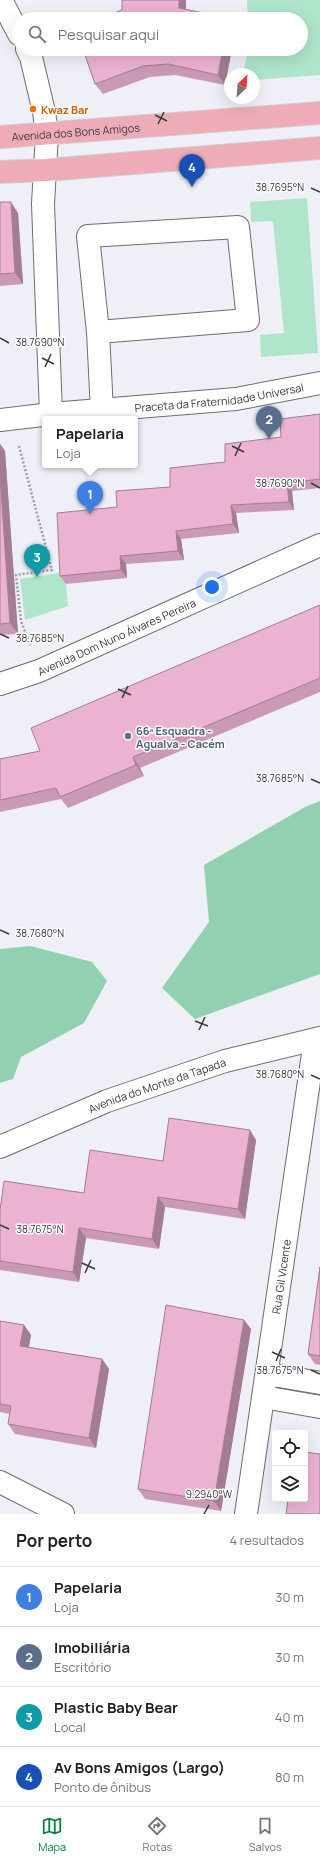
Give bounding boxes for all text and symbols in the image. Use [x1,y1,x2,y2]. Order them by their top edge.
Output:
search box [12,12,308,56]
icon: search [26,23,48,45]
text: Pesquisar aqui [58,24,159,45]
north arrow [224,68,260,104]
place label: Kwaz Bar [41,102,89,117]
marker: Kwaz Bar [28,104,38,114]
street label: Avenida dos Bons Amigos [11,119,141,144]
pin: 4 [179,154,205,187]
text: 38.7695°N [256,180,304,194]
text: 38.7690°N [16,335,64,349]
street label: Praceta da Fraternidade Universal [134,379,305,415]
pin: 2 [256,406,282,439]
popup [42,416,138,468]
text: Papelaria [56,423,124,444]
text: Loja [56,444,81,462]
text: 38.7690°N [256,476,304,490]
pin: 1 [77,481,103,514]
pin: 3 [24,544,50,577]
your location [202,577,222,597]
street label: Avenida Dom Nuno Álvares Pereira [35,594,198,678]
text: 38.7685°N [16,631,64,645]
place label: 66ª Esquadra - Agualva - Cacém [136,723,225,751]
marker: 66ª Esquadra - Agualva - Cacém [123,731,133,741]
text: 38.7685°N [256,771,304,785]
text: 38.7680°N [16,926,64,940]
street label: Avenida do Monte da Tapada [86,1054,228,1116]
text: 38.7680°N [256,1067,304,1081]
text: 38.7675°N [16,1222,64,1236]
street label: Rua Gil Vicente [268,1238,293,1315]
text: 38.7675°N [256,1363,304,1377]
map controls [272,1430,308,1502]
button: locate [272,1430,308,1466]
button: layers [272,1466,308,1502]
text: 9.2940°W [186,1487,233,1501]
text: Por perto [16,1529,92,1552]
text: 4 resultados [229,1531,304,1549]
text: Papelaria [54,1577,122,1598]
text: 1 [26,1588,32,1606]
text: 30 m [275,1588,304,1606]
text: Loja [54,1598,79,1616]
text: Imobiliária [54,1637,130,1658]
text: 2 [25,1648,33,1666]
text: 30 m [275,1648,304,1666]
text: Escritório [54,1658,111,1676]
text: Plastic Baby Bear [54,1697,178,1718]
text: 3 [25,1708,33,1726]
text: 40 m [275,1708,304,1726]
text: Local [54,1718,86,1736]
text: Av Bons Amigos (Largo) [54,1757,225,1778]
text: 4 [25,1768,33,1786]
text: 80 m [275,1768,304,1786]
text: Ponto de ônibus [54,1778,151,1796]
tab: Mapa [38,1815,66,1854]
tab: Rotas [143,1815,172,1854]
tab: Salvos [249,1815,282,1854]

